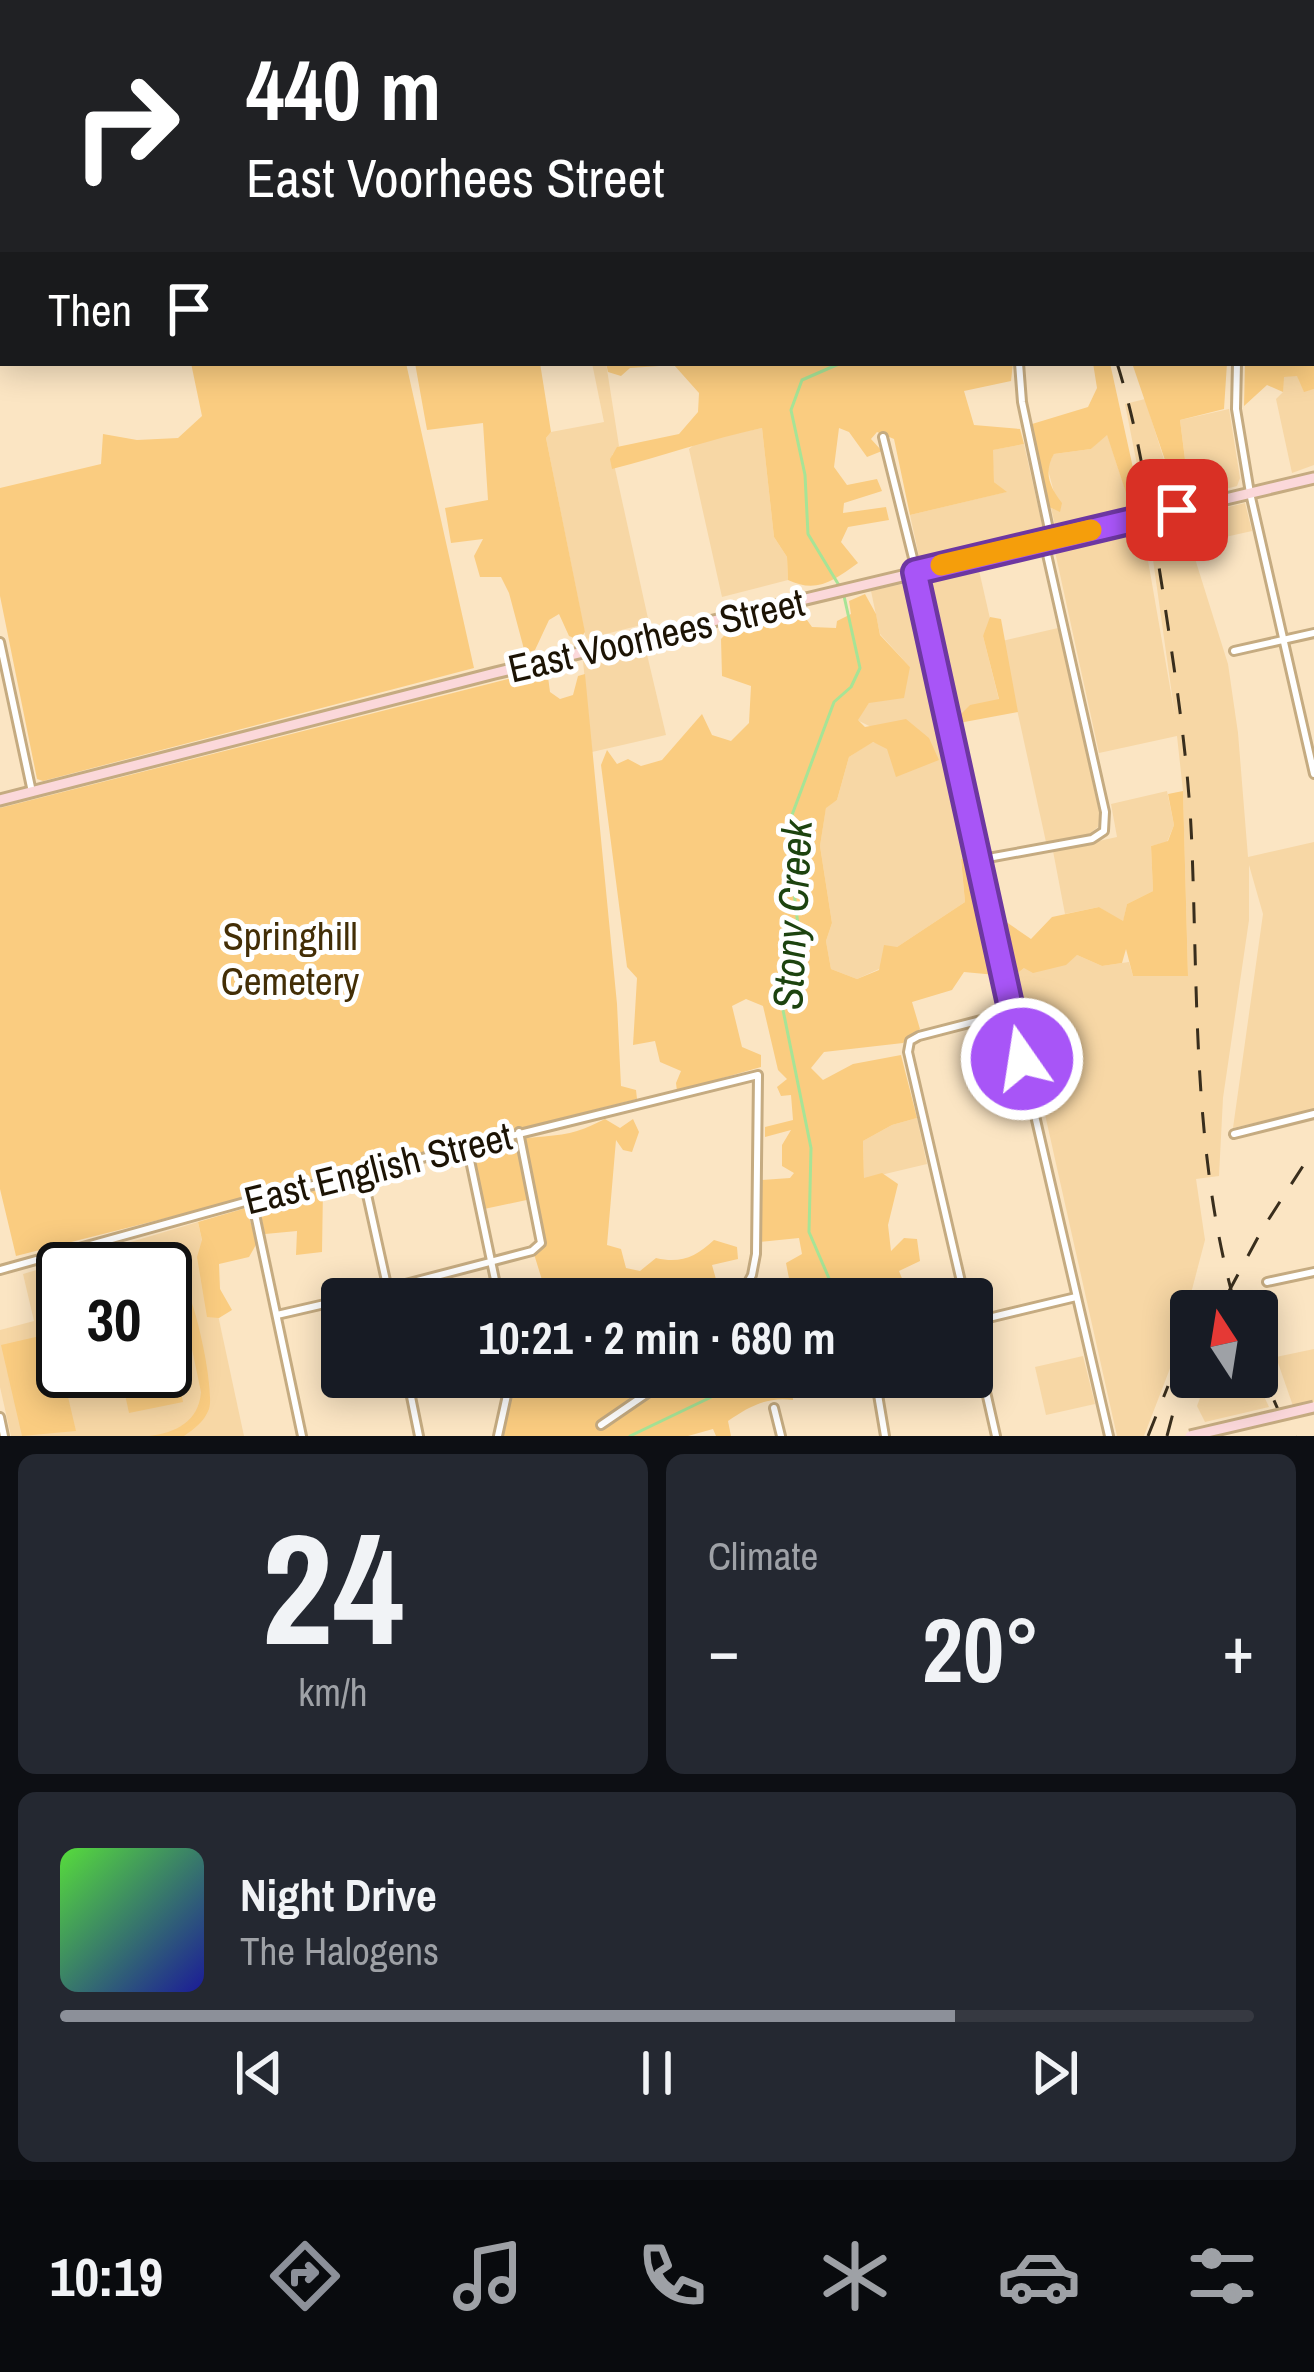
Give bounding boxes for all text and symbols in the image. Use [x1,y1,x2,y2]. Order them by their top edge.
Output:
text: 440 m [246,33,441,146]
icon: right [48,48,204,204]
text: East Voorhees Street [246,141,665,214]
icon: arrive [156,276,222,342]
text: Then [48,279,132,340]
pin [1126,459,1228,561]
icon: arrive [1144,477,1210,543]
street label: East Voorhees Street [503,576,809,694]
water label: Stony Creek [759,817,825,1011]
park label: Springhill Cemetery [221,910,359,1007]
position arrow [959,996,1085,1122]
street label: East English Street [239,1110,517,1226]
speed limit sign: 30 [36,1242,192,1398]
north arrow [1170,1290,1278,1398]
map controls [1170,1290,1278,1398]
text: 10:21 · 2 min · 680 m [479,1307,835,1368]
text: 24 [262,1483,404,1693]
text: Climate [708,1530,818,1582]
text: 20° [922,1589,1040,1710]
text: − [708,1605,740,1694]
text: + [1222,1605,1254,1694]
text: km/h [298,1666,368,1718]
text: Night Drive [240,1864,437,1925]
text: The Halogens [240,1925,439,1977]
icon: previous [226,2040,292,2106]
icon: pause [624,2040,690,2106]
icon: next [1022,2040,1088,2106]
icon: directions [263,2234,347,2318]
icon: music [446,2234,530,2318]
icon: phone [630,2234,714,2318]
icon: climate [813,2234,897,2318]
icon: car [997,2234,1081,2318]
icon: filters [1180,2234,1264,2318]
text: 10:19 [50,2240,163,2313]

